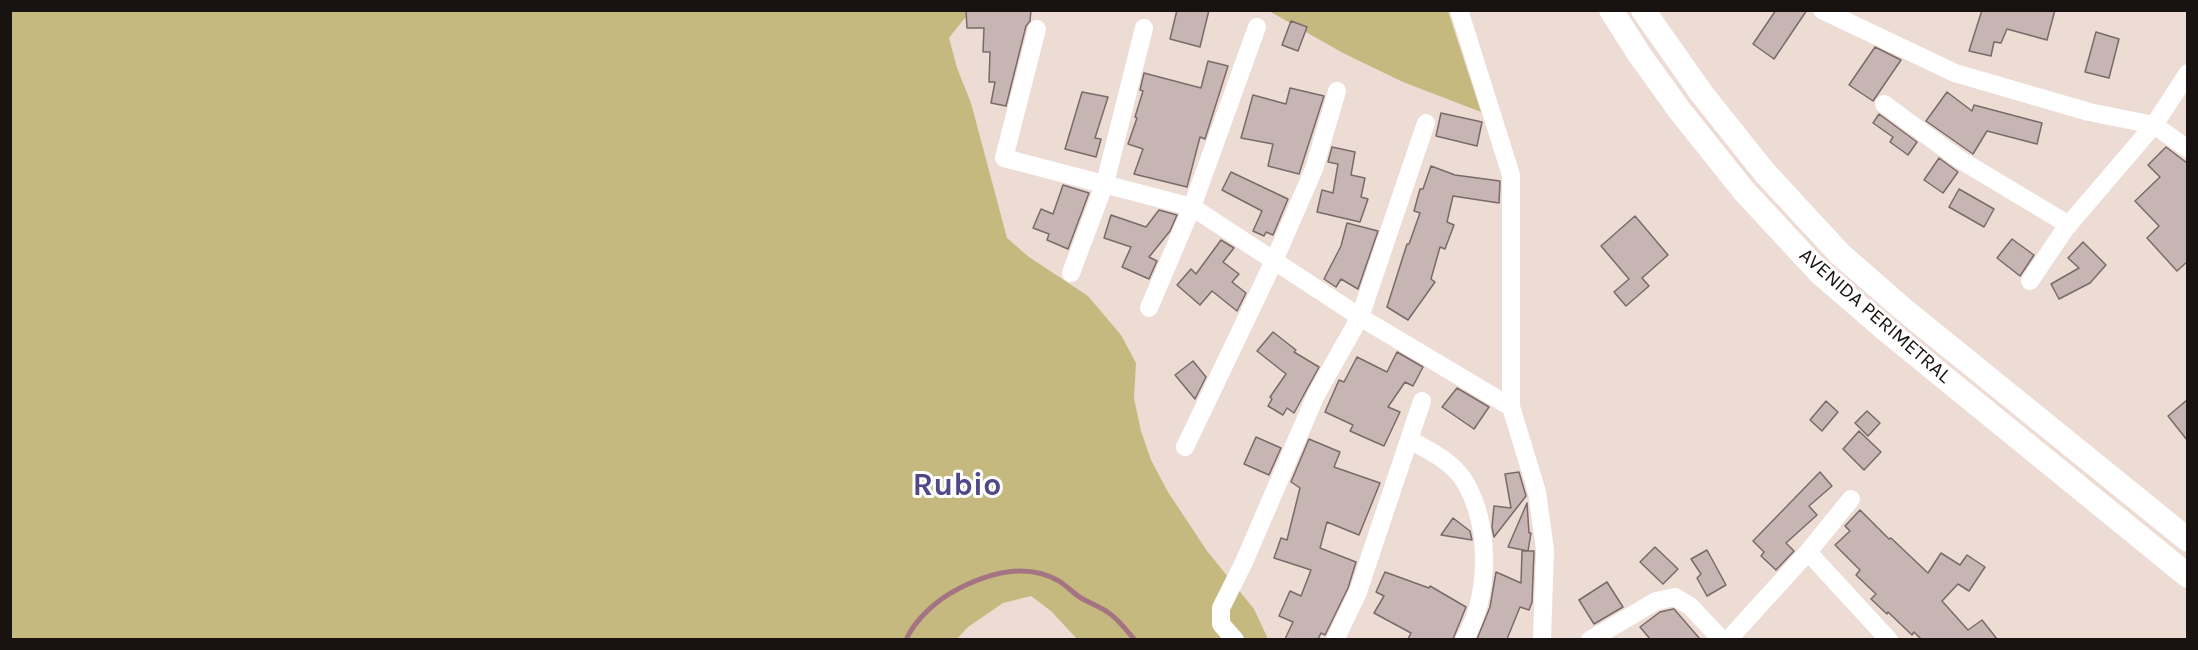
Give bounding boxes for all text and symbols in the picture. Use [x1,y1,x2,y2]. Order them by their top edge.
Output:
street label: AVENIDA PERIMETRAL [1794,243,1956,389]
district label: Rubio [913,467,1001,505]

